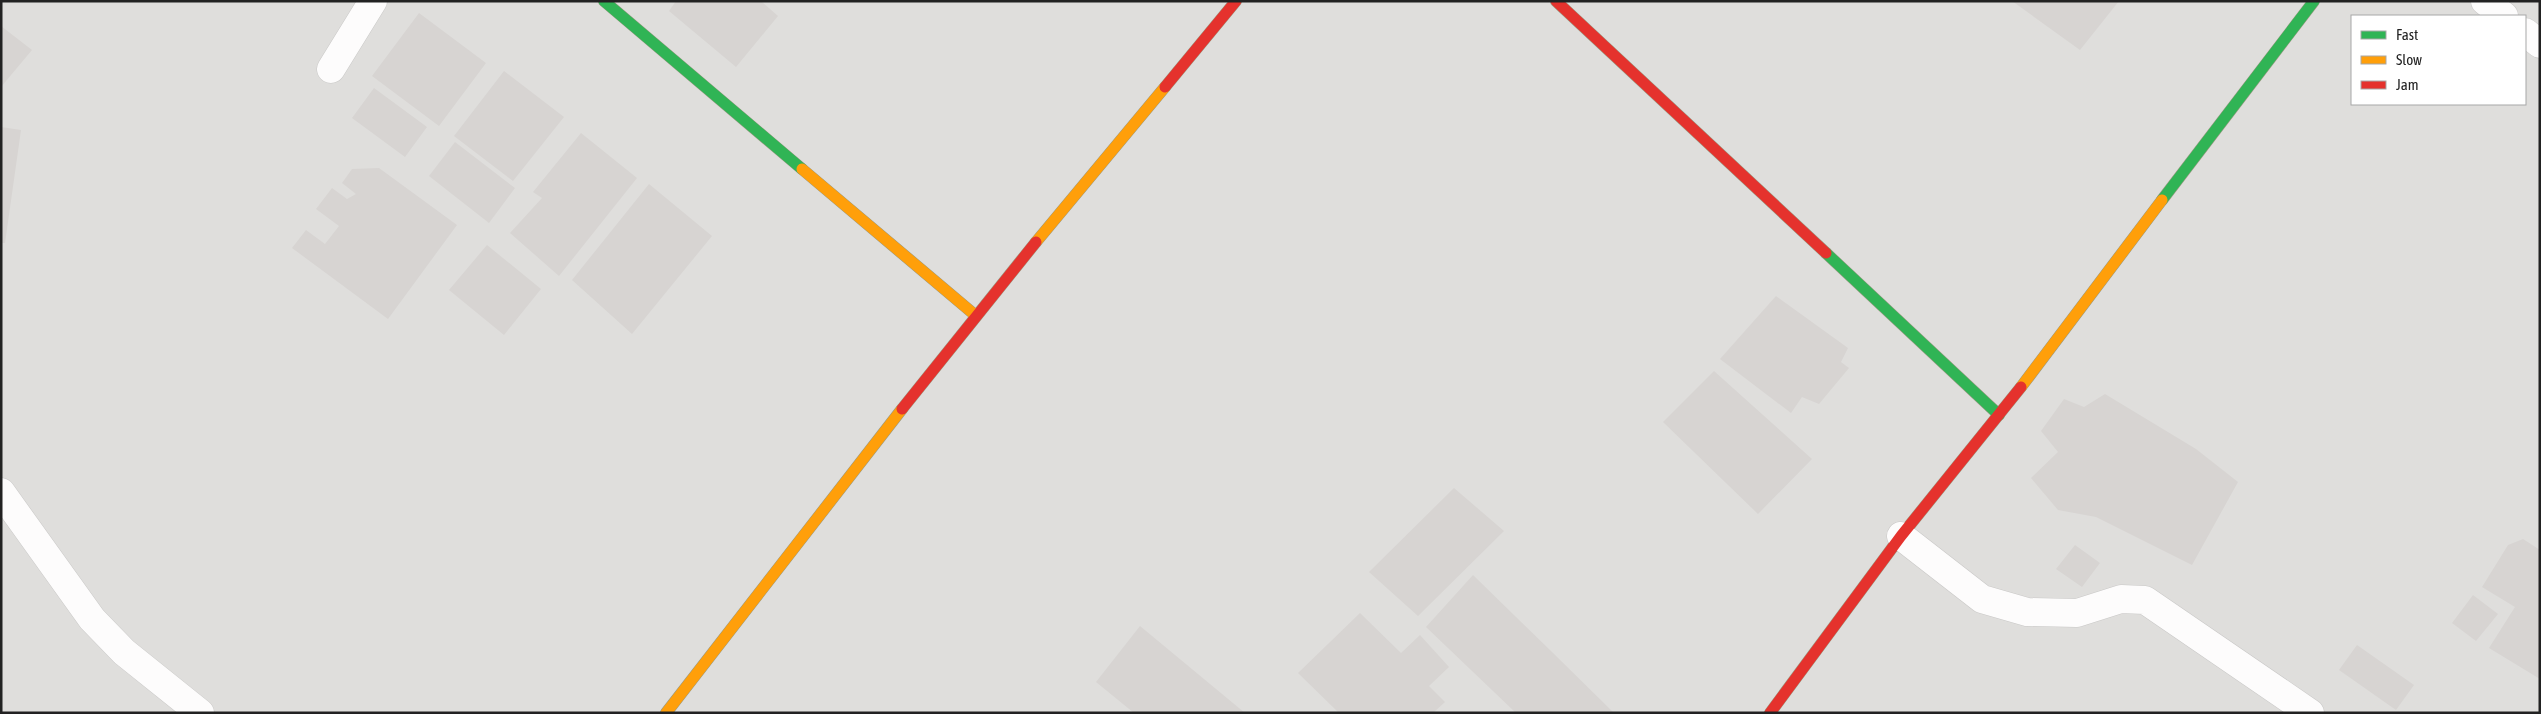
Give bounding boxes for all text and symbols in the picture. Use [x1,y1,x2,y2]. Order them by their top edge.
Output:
legend [2351,15,2526,105]
text: Fast [2396,26,2418,43]
text: Slow [2396,51,2422,68]
text: Jam [2396,76,2419,93]

